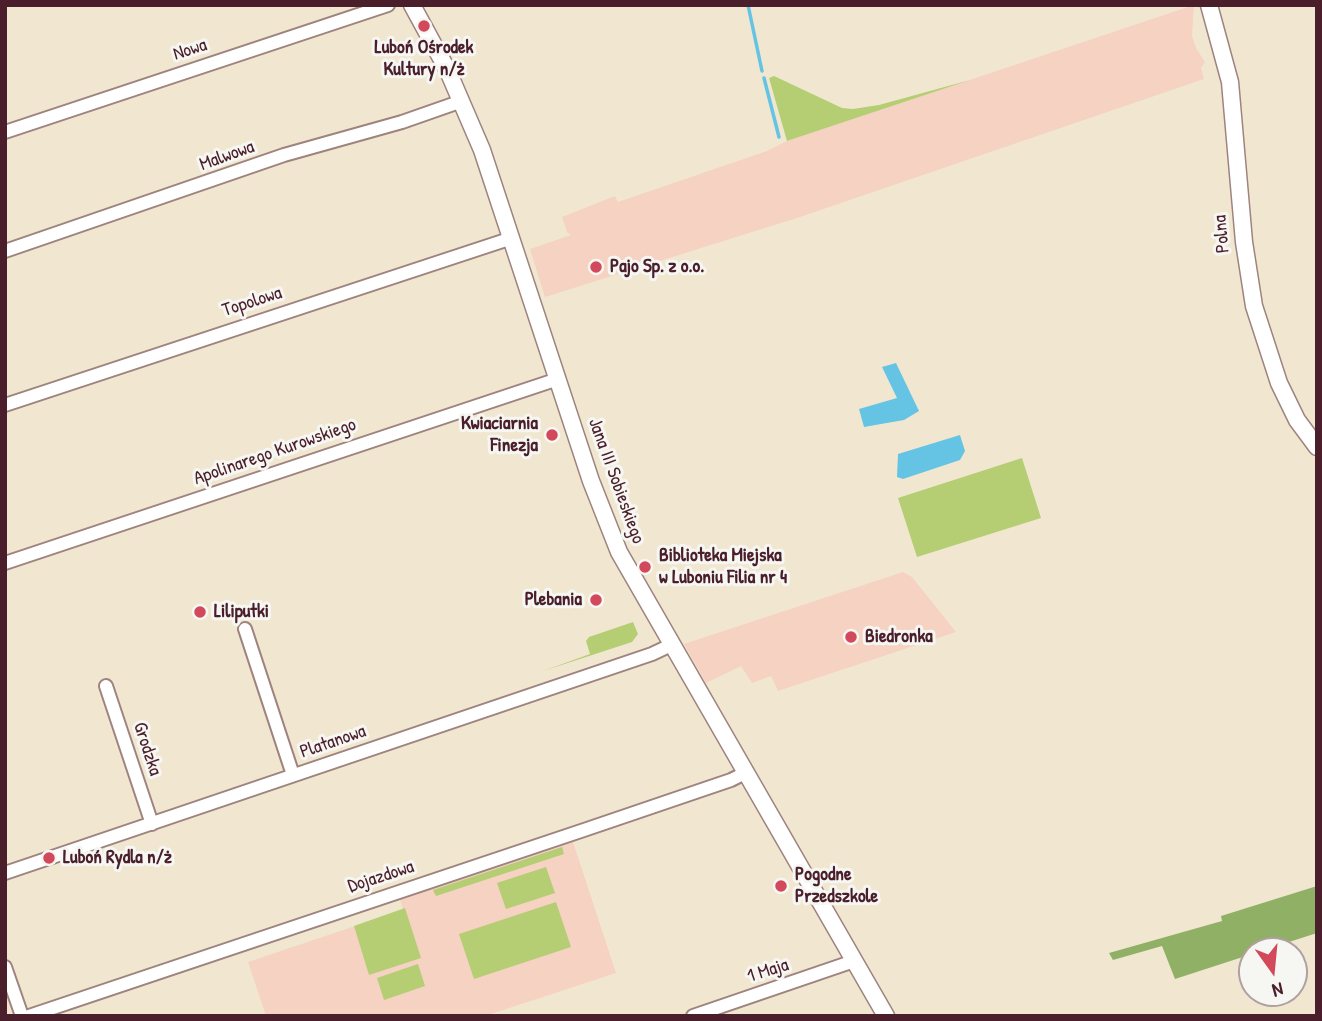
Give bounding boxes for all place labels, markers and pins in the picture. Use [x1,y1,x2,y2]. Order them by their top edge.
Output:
marker: Luboń Ośrodek Kultury n/ż [416,18,432,34]
place label: Luboń Ośrodek Kultury n/ż [375,37,473,81]
place label: Pajo Sp. z o.o. [610,256,704,278]
marker: Pajo Sp. z o.o. [588,259,604,275]
place label: Kwiaciarnia Finezja [461,413,538,457]
marker: Kwiaciarnia Finezja [544,427,560,443]
place label: Biblioteka Miejska w Luboniu Filia nr 4 [659,545,787,589]
marker: Biblioteka Miejska w Luboniu Filia nr 4 [637,559,653,575]
place label: Plebania [525,589,582,611]
marker: Plebania [588,592,604,608]
place label: Liliputki [214,601,269,623]
marker: Liliputki [192,604,208,620]
place label: Biedronka [865,626,933,648]
marker: Biedronka [843,629,859,645]
place label: Luboń Rydla n/ż [63,847,172,869]
marker: Luboń Rydla n/ż [41,850,57,866]
place label: Pogodne Przedszkole [795,864,878,908]
marker: Pogodne Przedszkole [773,878,789,894]

